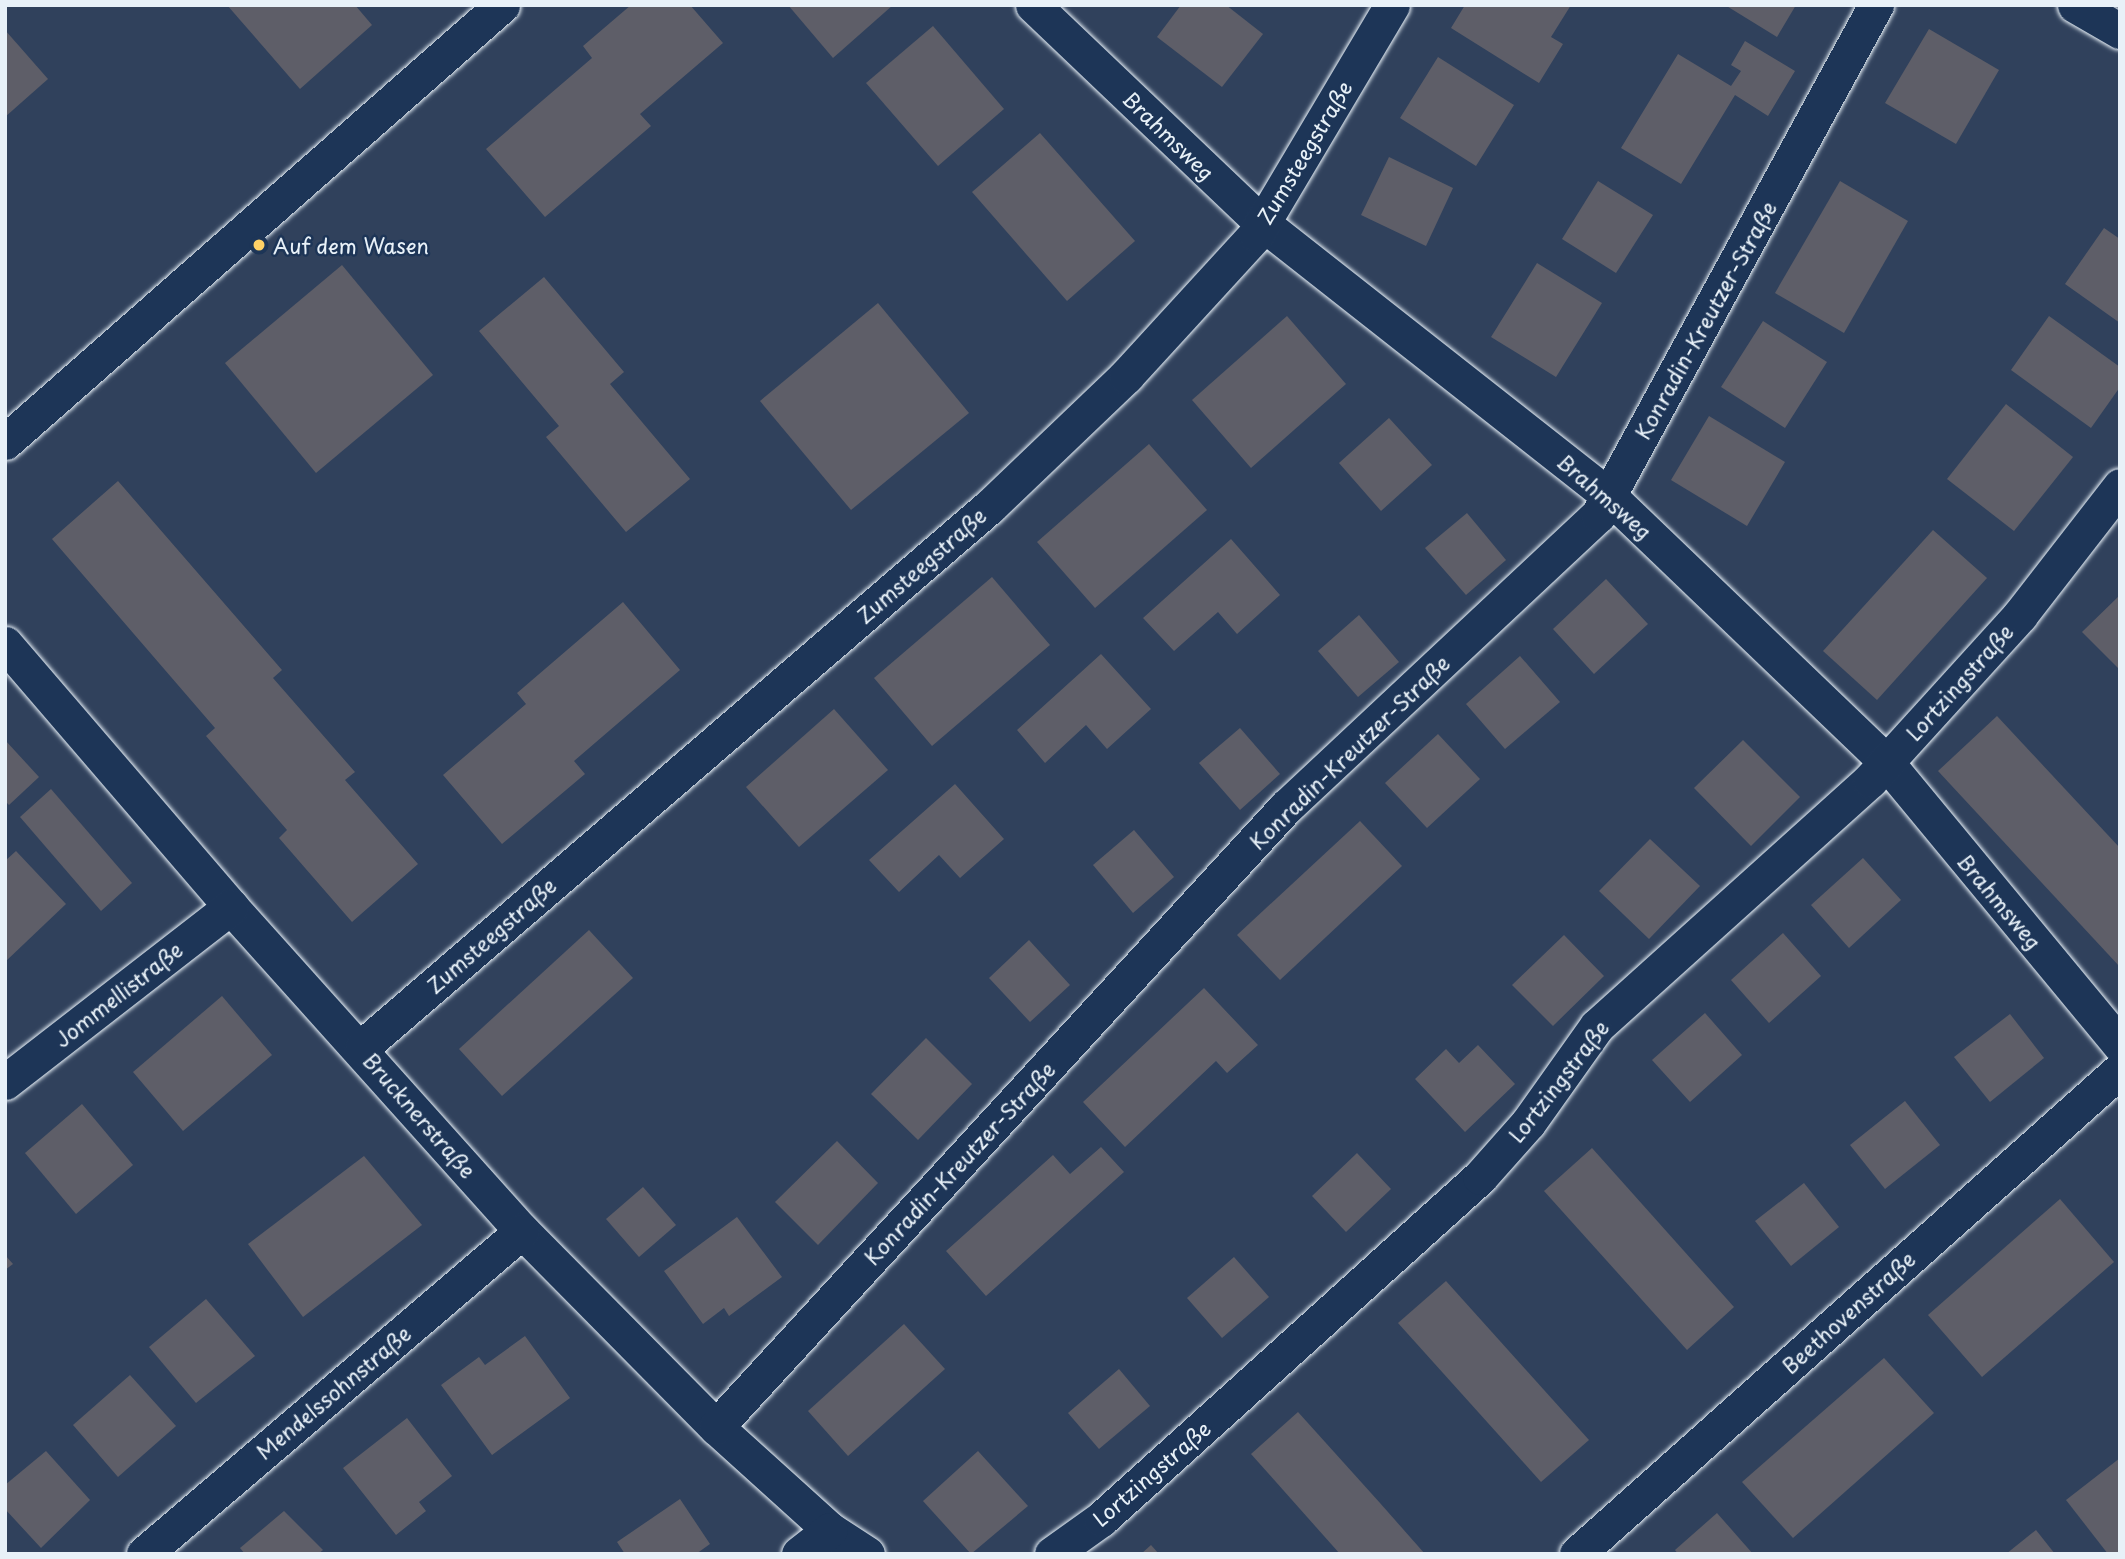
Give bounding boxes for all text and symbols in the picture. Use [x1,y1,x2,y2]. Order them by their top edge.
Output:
street label: Zumsteegstraße [1251,76,1357,228]
street label: Brahmsweg [1118,85,1220,185]
street label: Konradin-Kreutzer-Straße [1629,197,1781,443]
place label: Auf dem Wasen [273,232,434,258]
marker: Auf dem Wasen [251,237,267,253]
street label: Brahmsweg [1553,448,1657,544]
street label: Zumsteegstraße [851,502,991,628]
street label: Lortzingstraße [1900,619,2018,745]
street label: Konradin-Kreutzer-Straße [1244,650,1454,854]
street label: Brahmsweg [1953,848,2047,954]
street label: Zumsteegstraße [421,872,561,998]
street label: Jommellistraße [49,936,187,1052]
street label: Lortzingstraße [1503,1015,1613,1147]
street label: Brucknerstraße [359,1047,481,1183]
street label: Konradin-Kreutzer-Straße [858,1056,1060,1270]
street label: Beethovenstraße [1776,1246,1920,1378]
street label: Mendelssohnstraße [251,1320,415,1464]
street label: Lortzingstraße [1087,1415,1215,1531]

